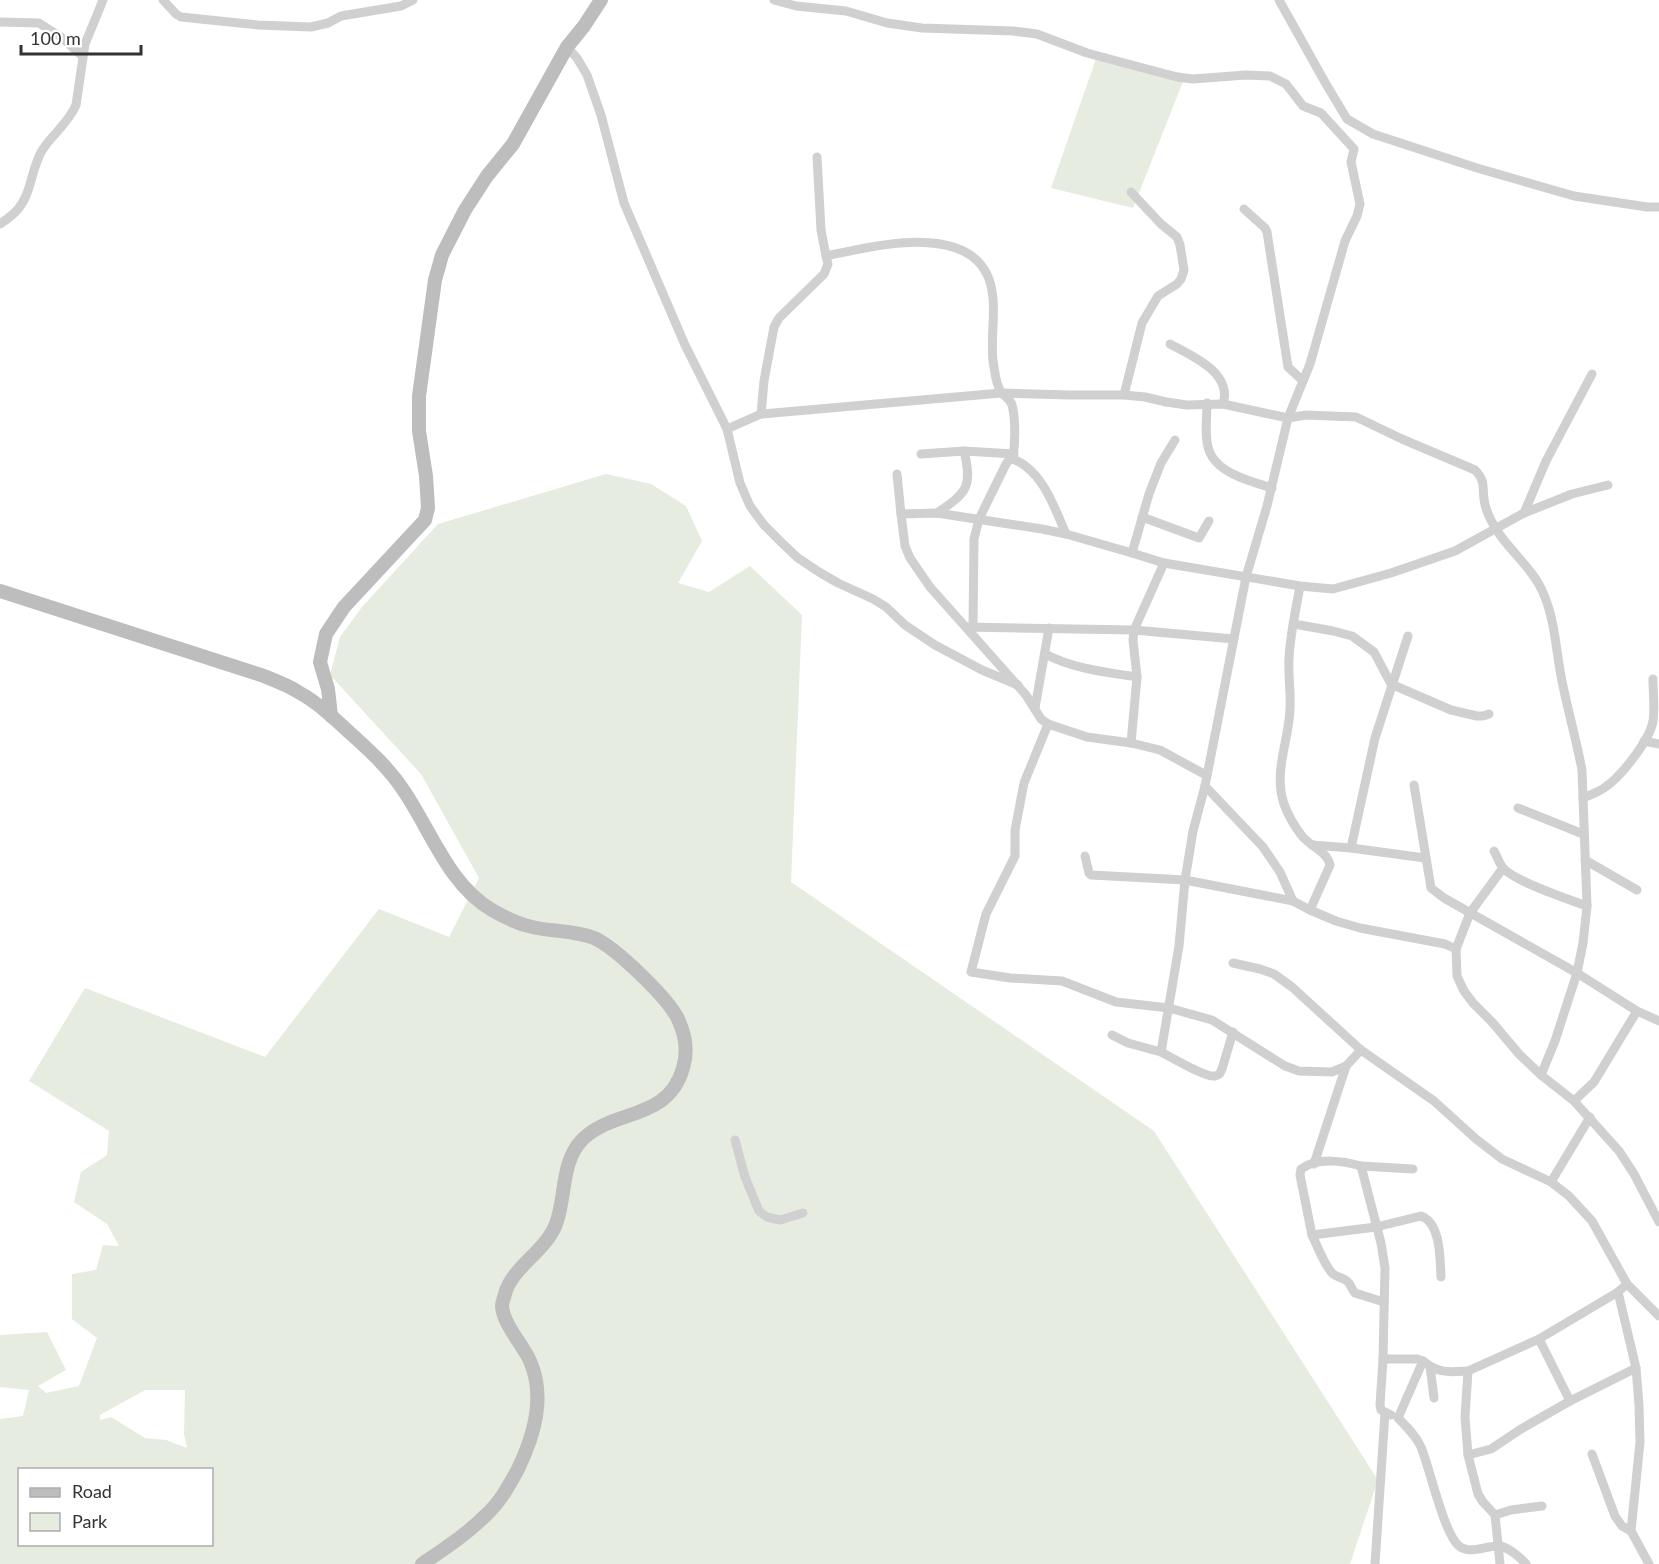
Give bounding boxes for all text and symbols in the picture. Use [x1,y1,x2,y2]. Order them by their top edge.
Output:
scale bar [21,18,141,56]
text: 100 m [30,27,81,49]
legend [18,1468,213,1546]
text: Road [72,1480,112,1502]
text: Park [72,1510,108,1532]

